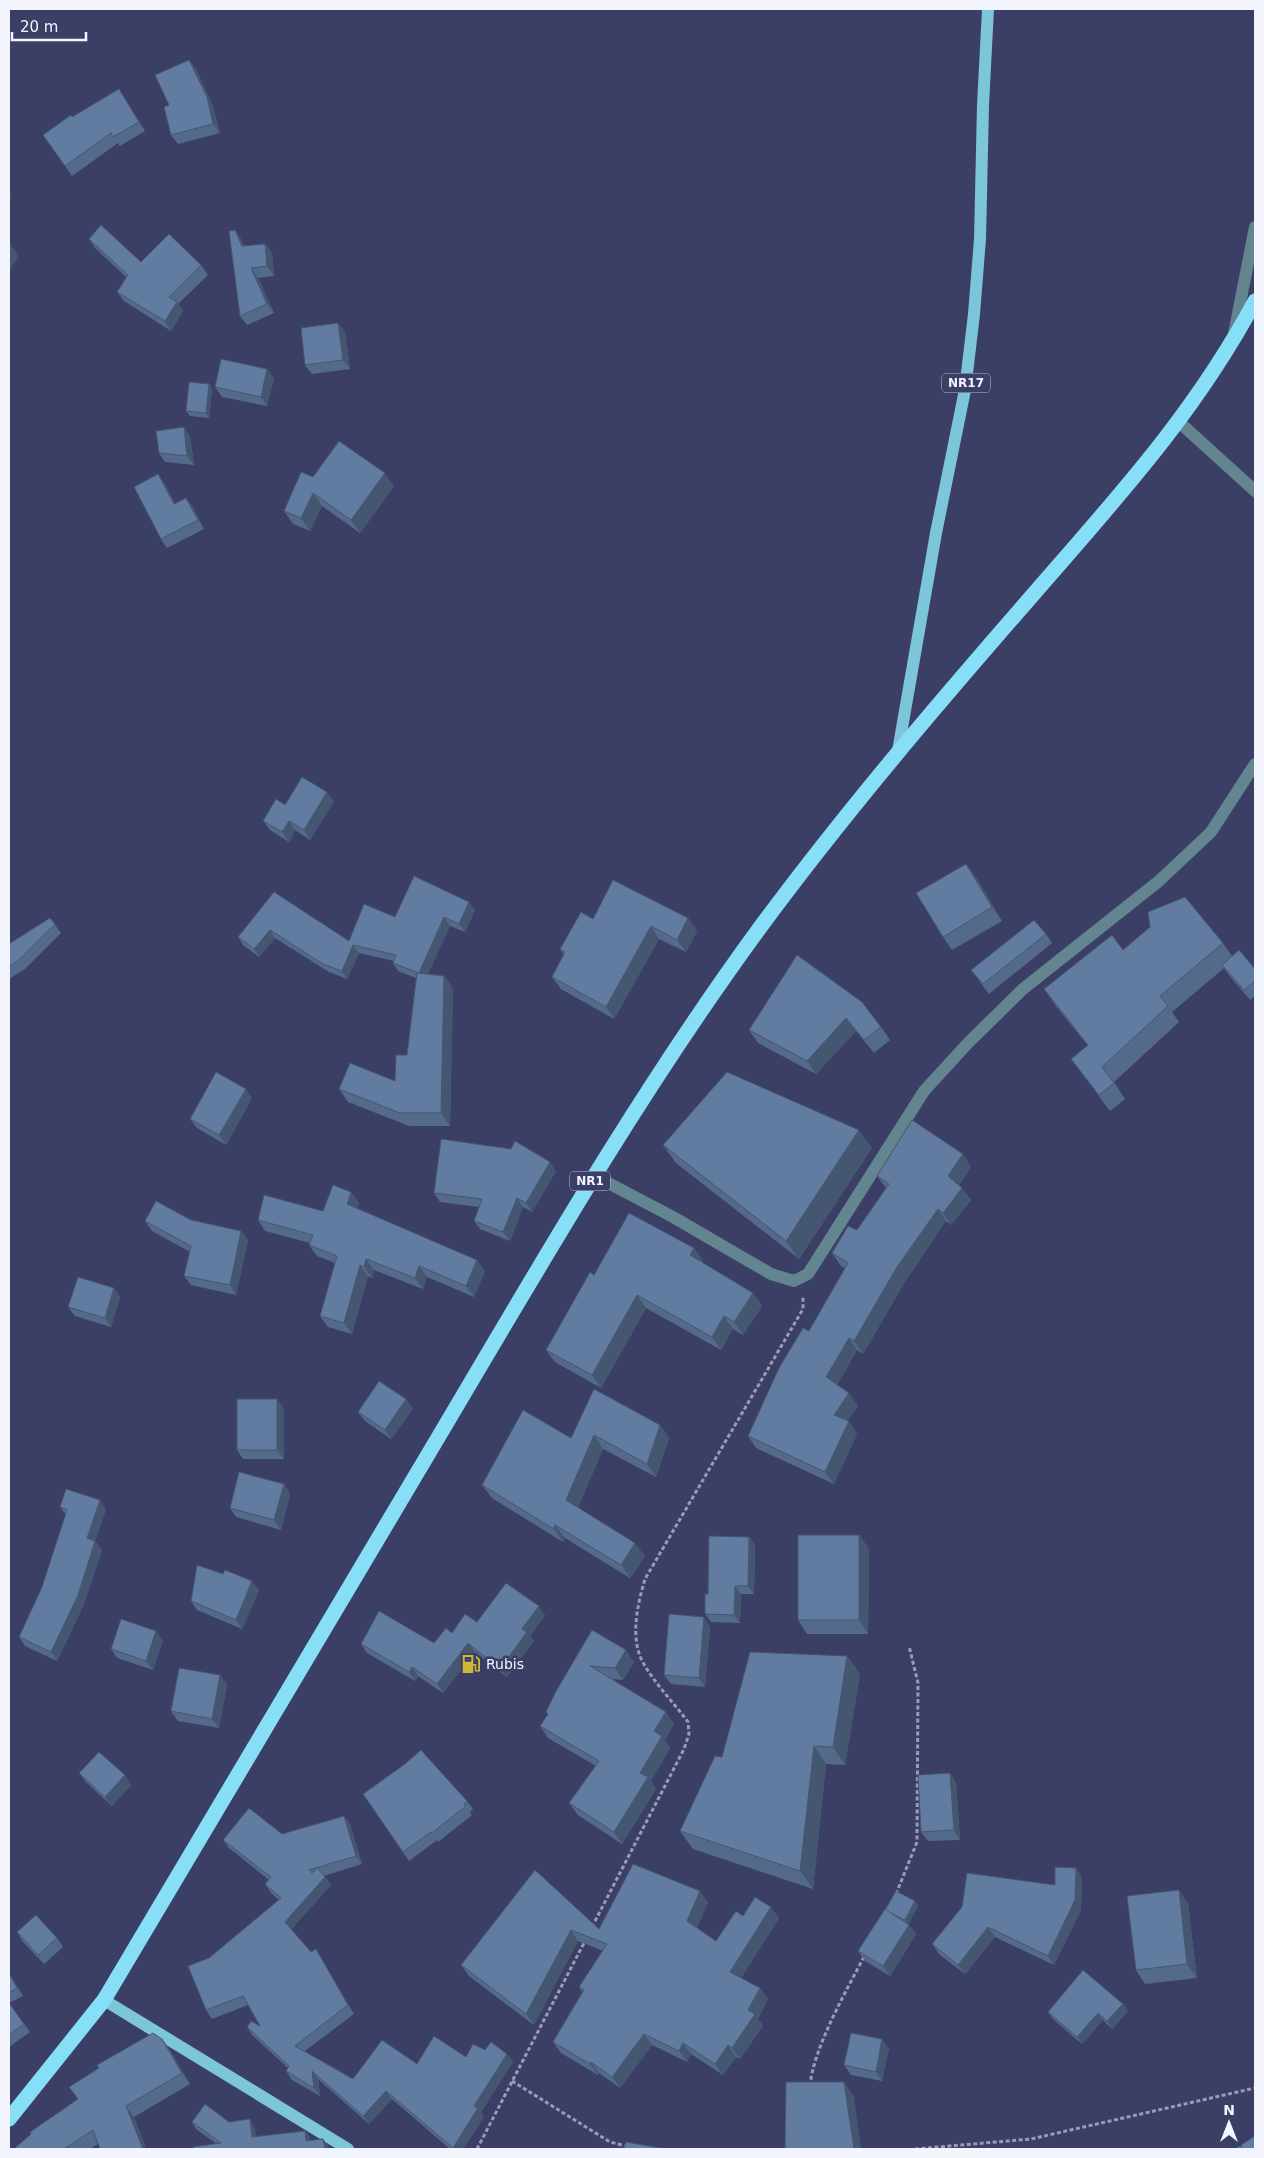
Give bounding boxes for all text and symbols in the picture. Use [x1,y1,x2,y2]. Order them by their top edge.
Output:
scale bar [12,10,86,42]
text: 20 m [20,18,58,36]
road number: NR17 [942,373,990,392]
road number: NR1 [570,1172,610,1190]
fuel station icon: Rubis [460,1653,482,1675]
place label: Rubis [486,1656,524,1672]
north arrow [1204,2098,1254,2148]
text: N [1223,2102,1235,2118]

